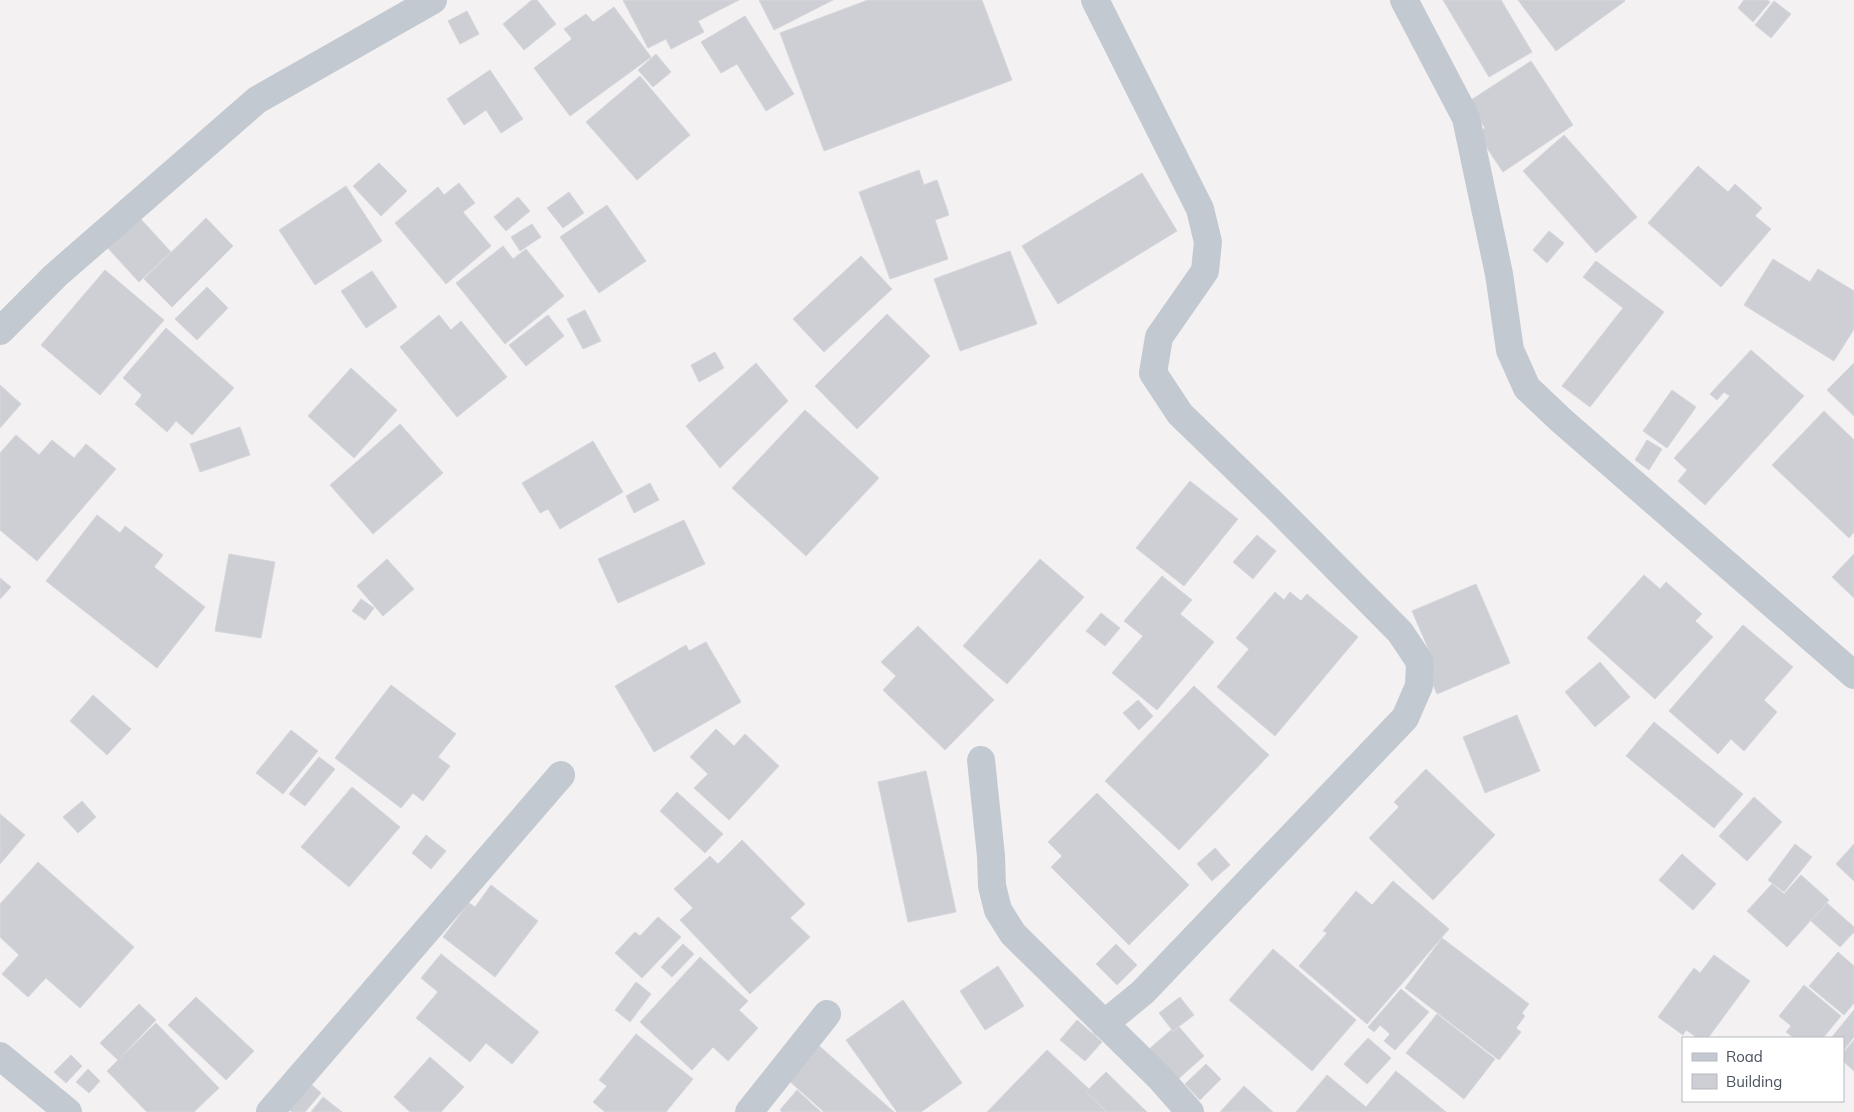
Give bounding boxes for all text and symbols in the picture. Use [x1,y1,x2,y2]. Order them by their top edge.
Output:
legend [1682,1037,1844,1102]
text: Road [1726,1047,1763,1066]
text: Building [1726,1072,1782,1091]

